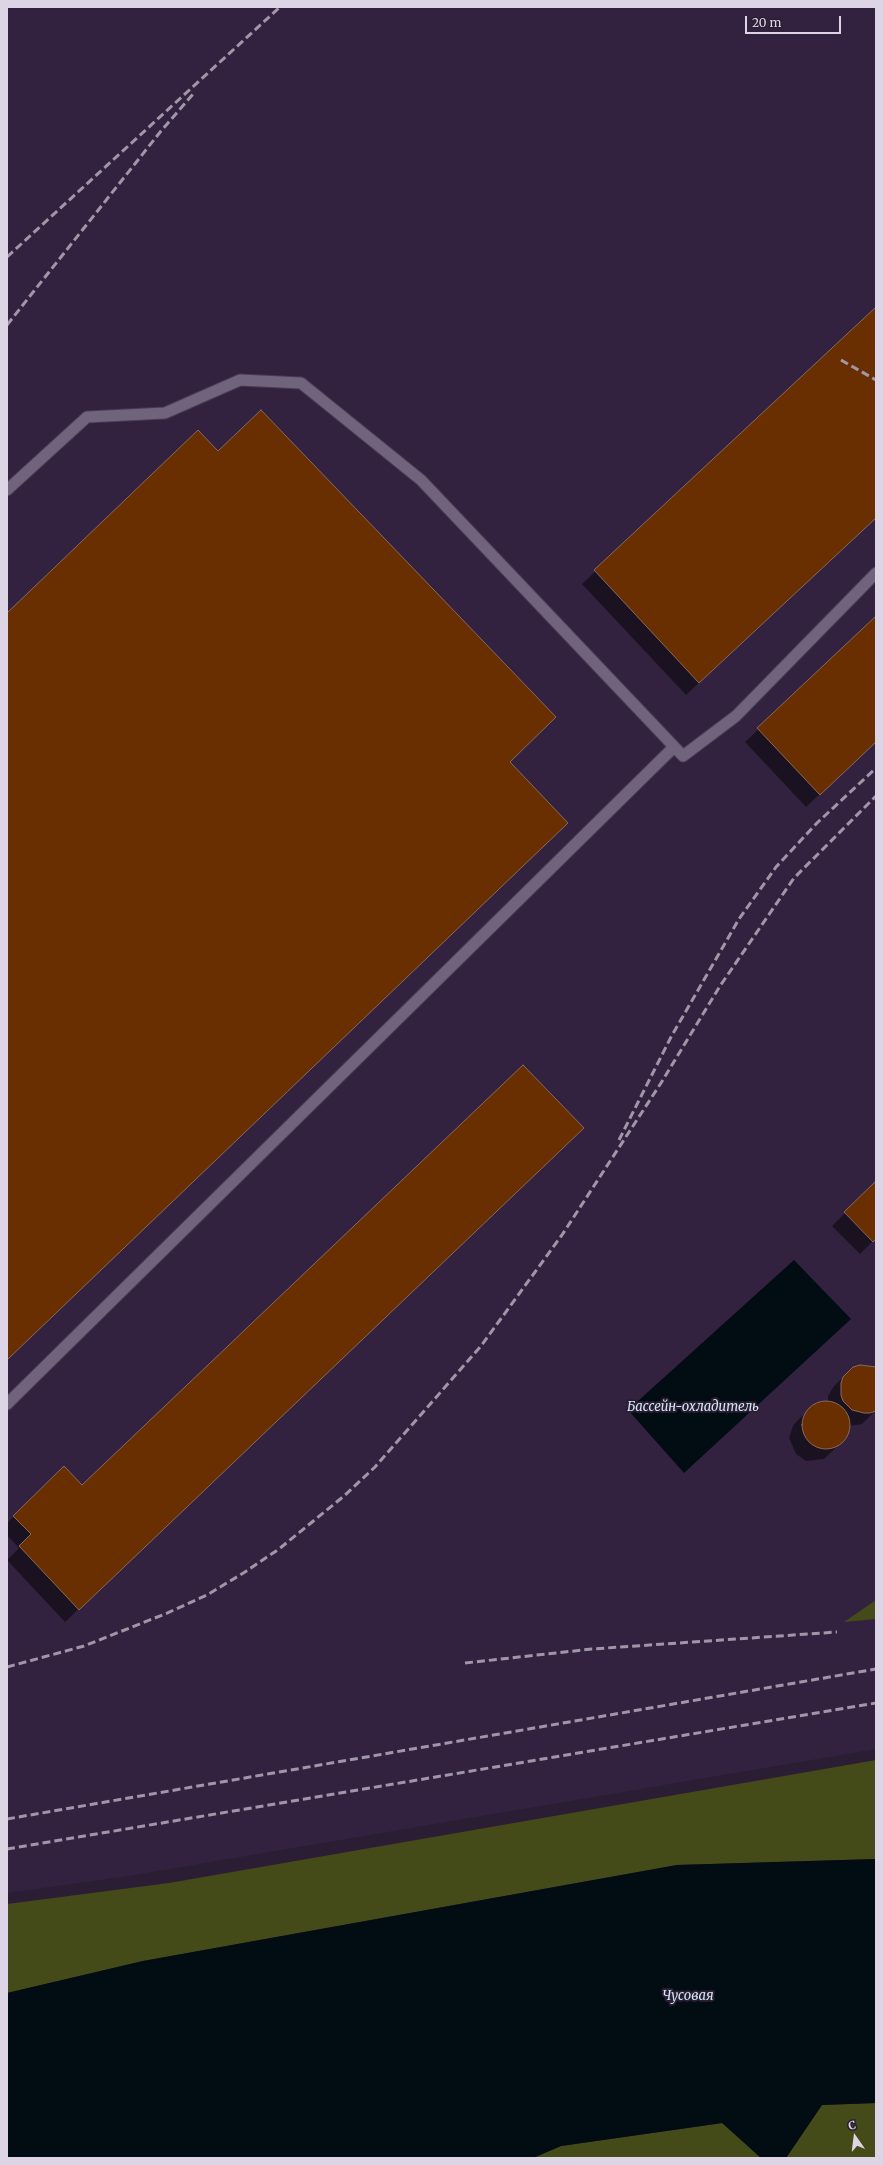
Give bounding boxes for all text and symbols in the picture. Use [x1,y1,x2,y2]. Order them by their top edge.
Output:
scale bar [747,8,843,34]
text: 20 m [752,15,781,30]
water label: Бассейн-охладитель [627,1399,759,1415]
water label: Чусовая [662,1988,714,2004]
north arrow [835,2117,875,2157]
text: С [847,2118,857,2133]

